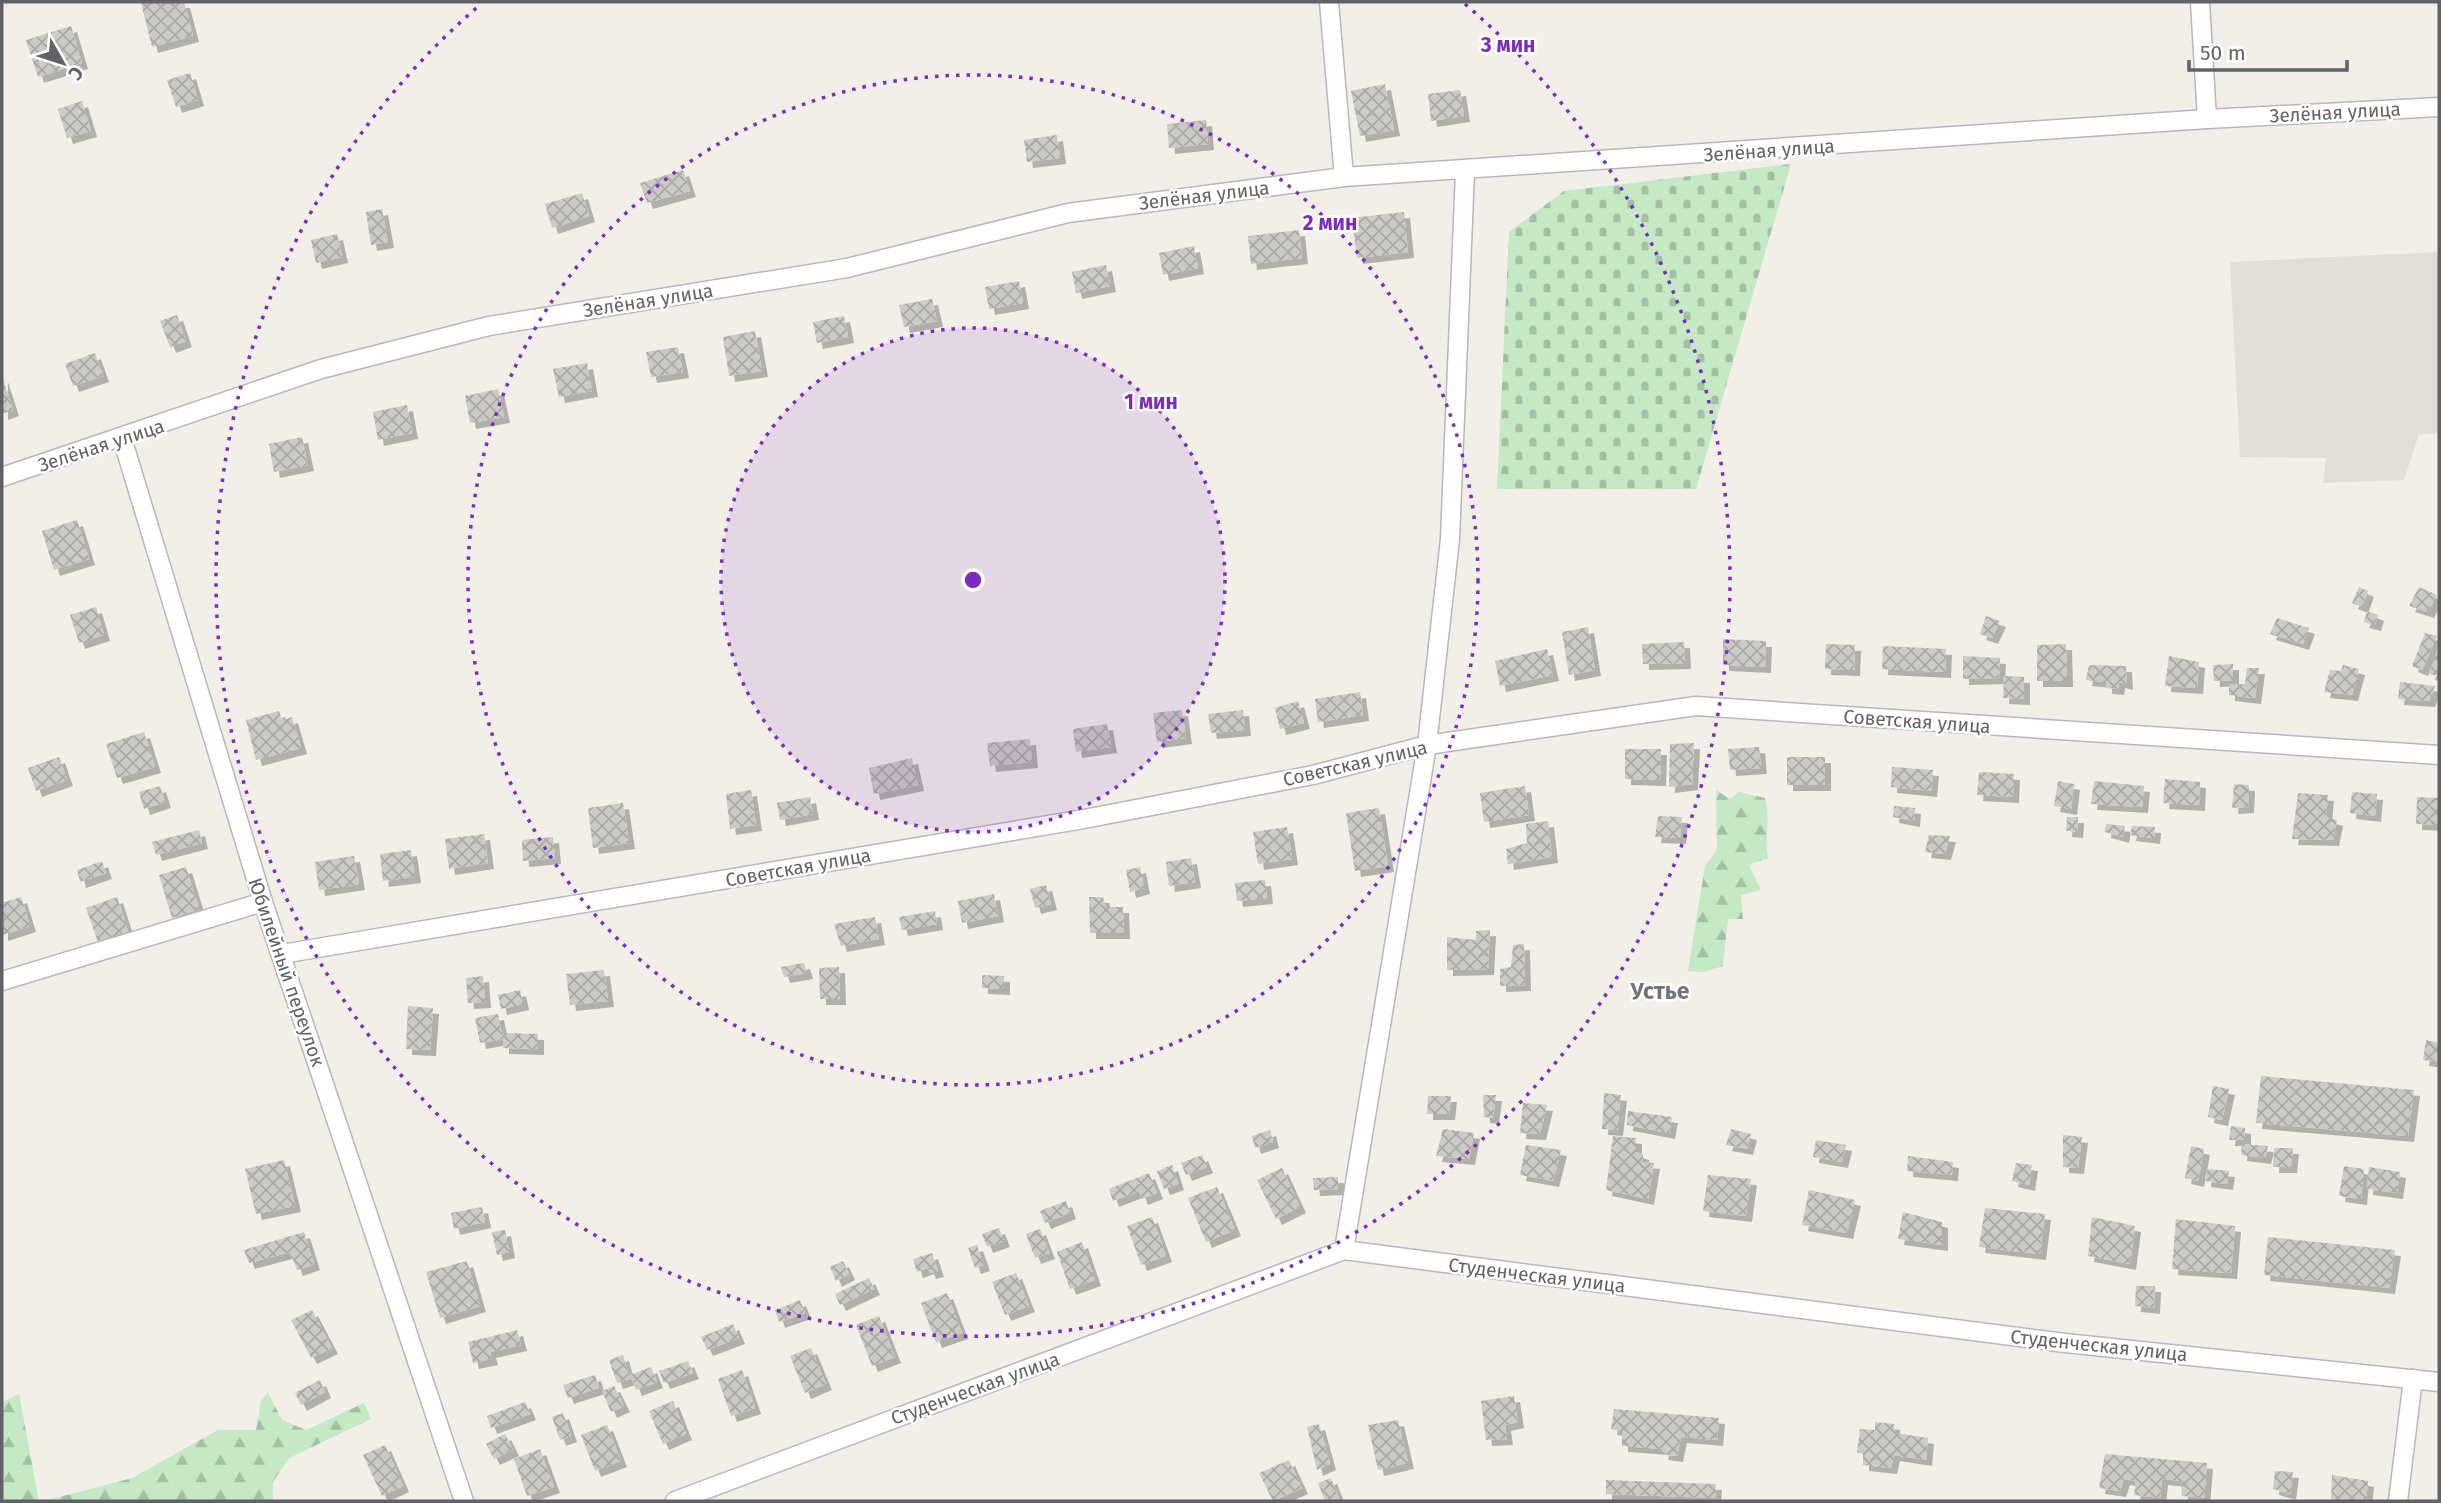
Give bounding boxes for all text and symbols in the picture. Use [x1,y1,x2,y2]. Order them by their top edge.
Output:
north arrow [28,28,98,98]
scale bar [2189,28,2346,72]
text: 3 мин [1480,32,1535,58]
text: 50 m [2200,40,2246,66]
text: С [63,62,88,85]
street label: Зелёная улица [2269,98,2401,127]
street label: Зелёная улица [1703,134,1835,167]
street label: Зелёная улица [1137,176,1271,215]
text: 2 мин [1303,210,1357,236]
street label: Зелёная улица [581,279,715,322]
text: 1 мин [1124,389,1178,415]
street label: Зелёная улица [35,414,167,477]
centre of rings [961,568,985,592]
street label: Советская улица [1843,705,1991,738]
street label: Советская улица [1281,736,1430,791]
street label: Советская улица [724,843,873,892]
street label: Юбилейный переулок [243,875,330,1070]
district label: Устье [1630,977,1690,1005]
street label: Студенческая улица [1447,1253,1627,1298]
street label: Студенческая улица [2009,1325,2189,1366]
street label: Студенческая улица [888,1347,1063,1430]

